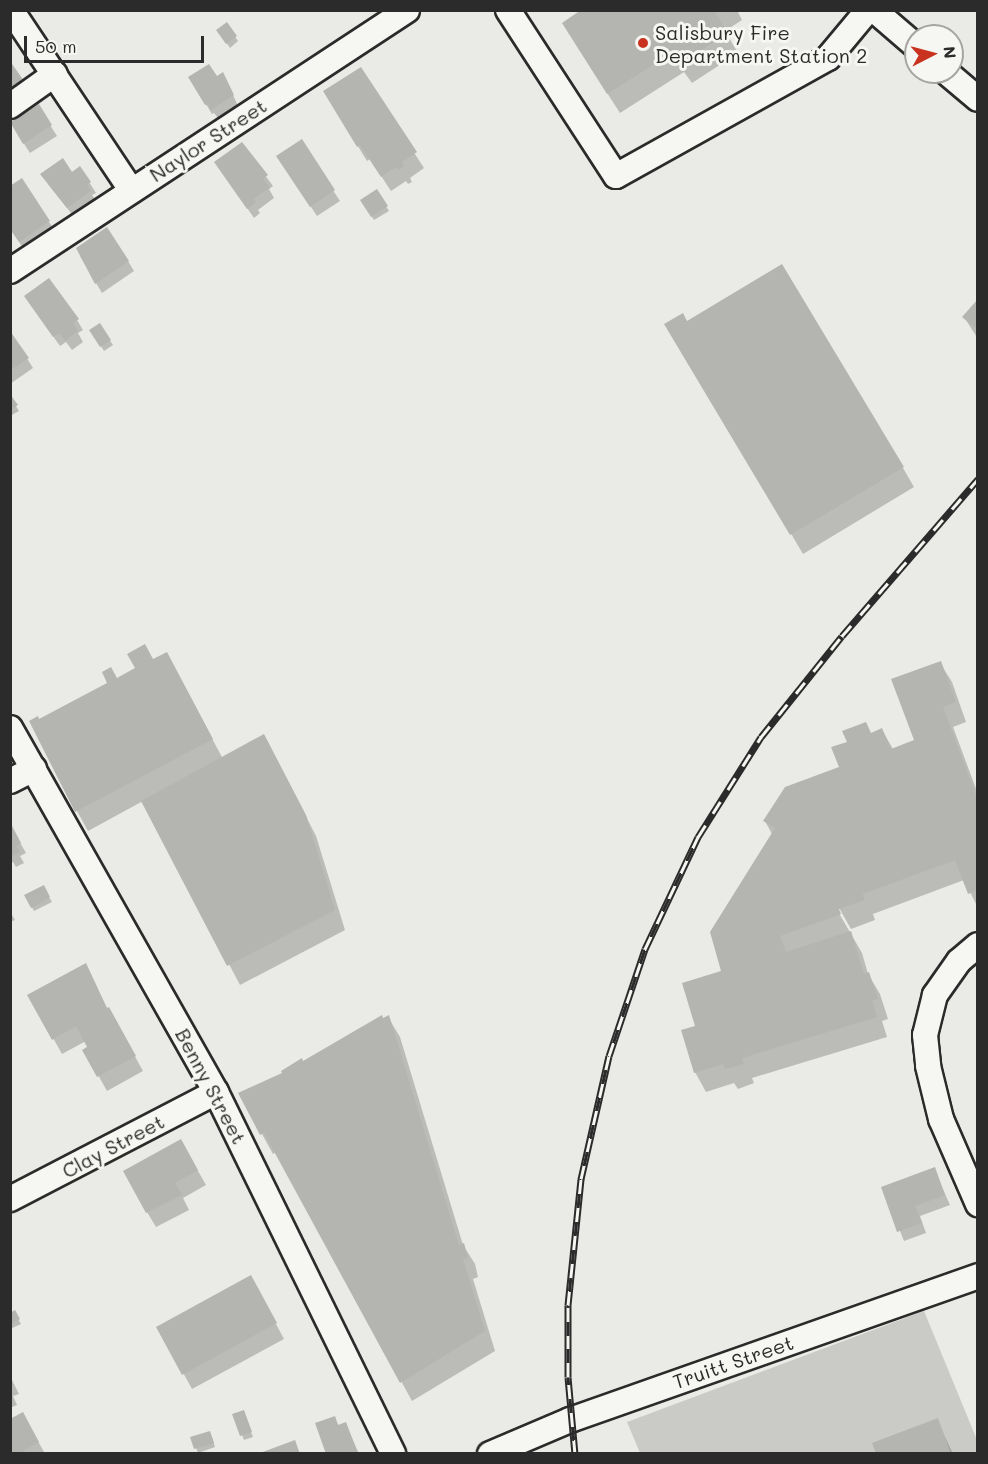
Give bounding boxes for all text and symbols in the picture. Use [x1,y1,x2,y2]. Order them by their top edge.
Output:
place label: Salisbury Fire Department Station 2 [655,20,867,67]
scale bar [27,24,207,62]
north arrow [904,24,964,84]
text: 50 m [35,34,77,58]
marker: Salisbury Fire Department Station 2 [636,36,650,50]
text: N [939,45,961,59]
street label: Naylor Street [145,93,271,187]
street label: Benny Street [170,1024,252,1148]
street label: Clay Street [58,1109,168,1183]
street label: Truitt Street [670,1330,796,1394]

